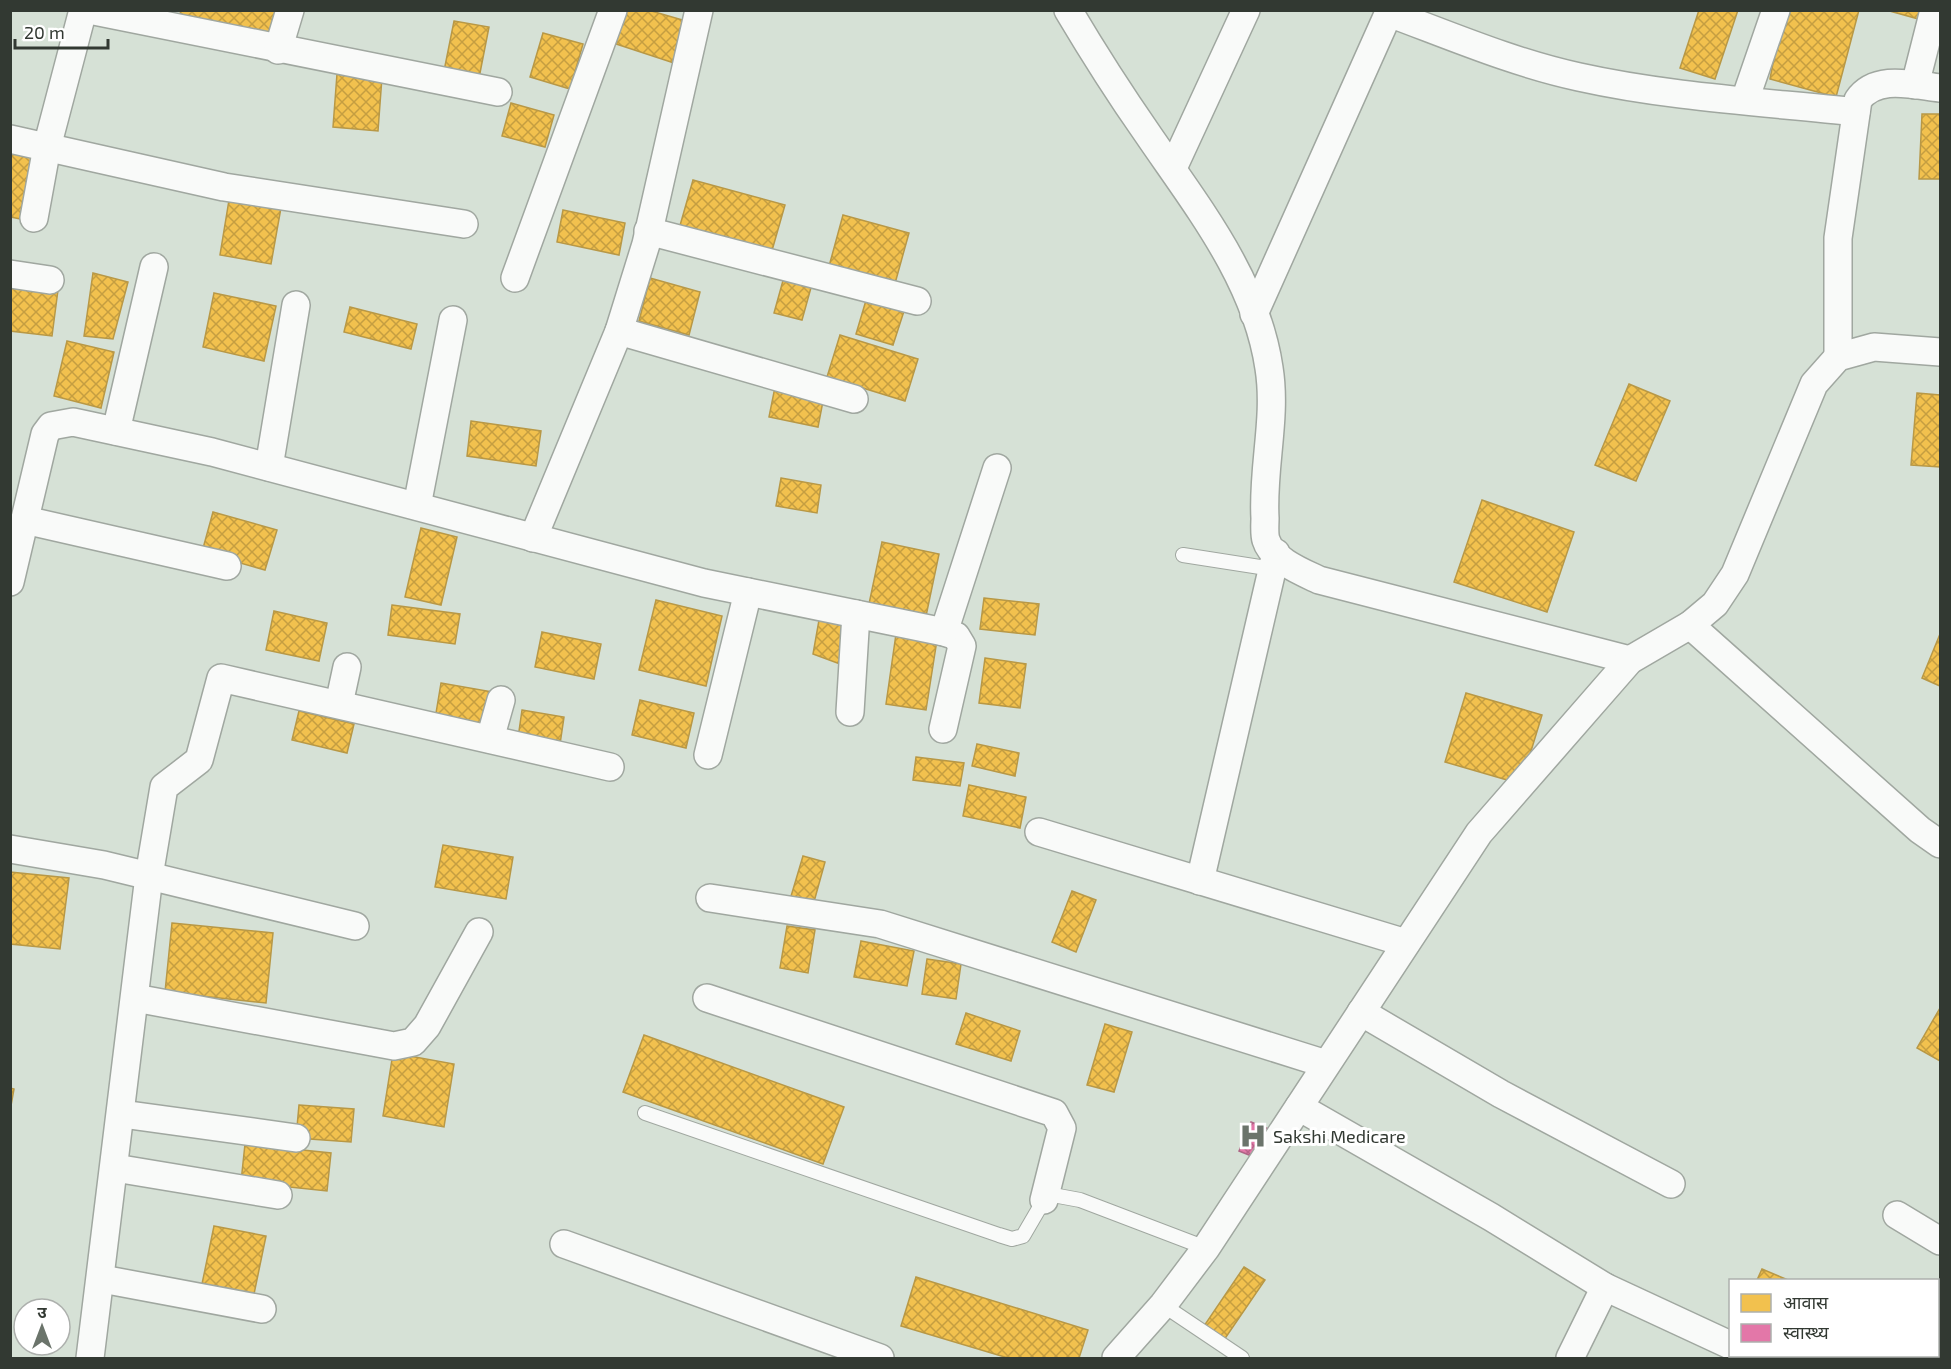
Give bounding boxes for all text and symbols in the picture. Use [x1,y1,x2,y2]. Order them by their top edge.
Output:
scale bar [15,12,108,50]
text: 20 m [24,21,65,43]
hospital icon: Sakshi Medicare [1238,1121,1268,1151]
place label: Sakshi Medicare [1273,1125,1406,1147]
legend [1729,1279,1939,1357]
text: आवास [1783,1291,1829,1313]
north arrow [12,1297,72,1357]
text: उ [37,1302,47,1321]
text: स्वास्थ्य [1783,1321,1829,1343]

